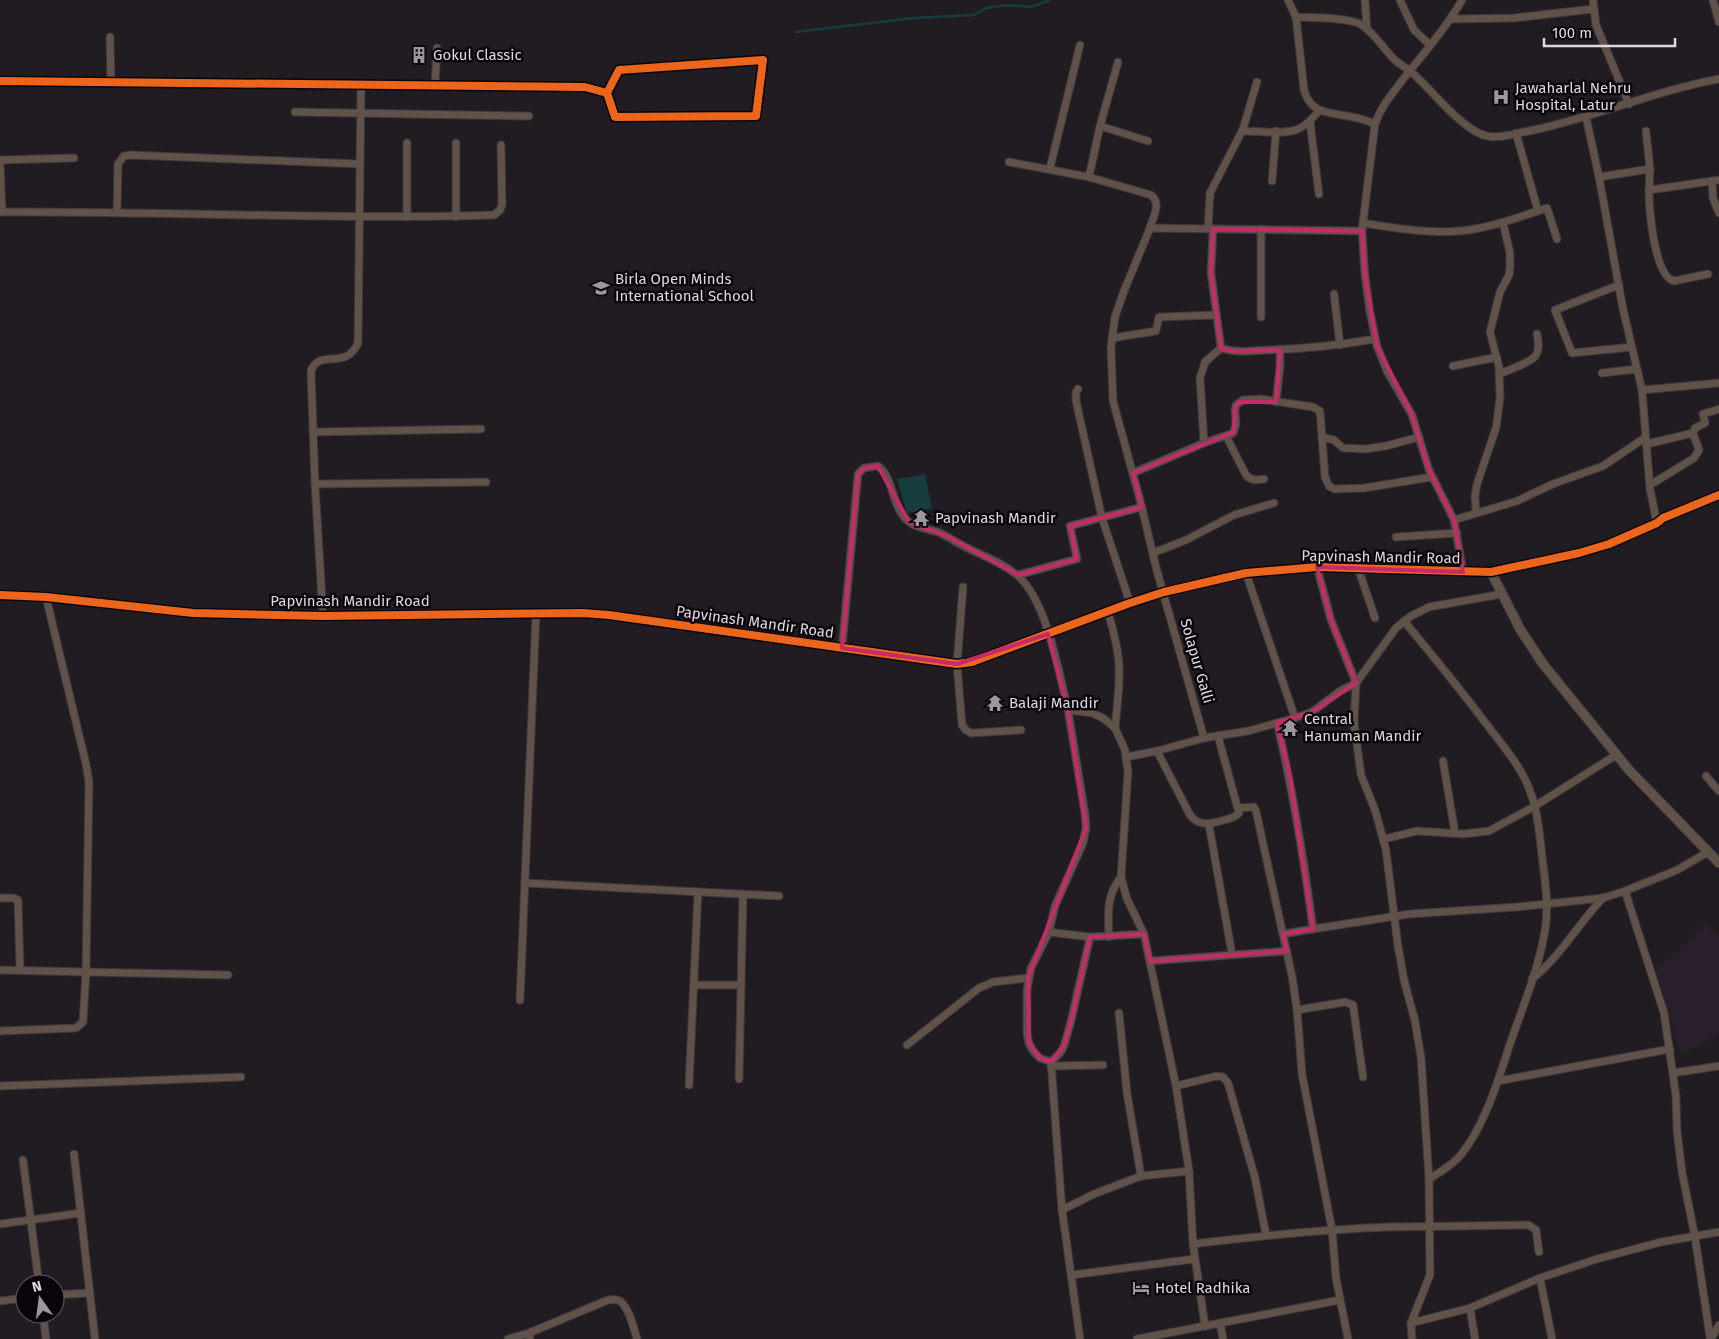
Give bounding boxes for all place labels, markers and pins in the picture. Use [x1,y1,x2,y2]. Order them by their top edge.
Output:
building icon: Gokul Classic [409,45,429,65]
place label: Gokul Classic [433,46,522,64]
place label: Jawaharlal Nehru Hospital, Latur [1515,79,1632,114]
hospital icon: Jawaharlal Nehru Hospital, Latur [1491,87,1511,107]
place label: Birla Open Minds International School [615,270,755,305]
school or university icon: Birla Open Minds International School [591,278,611,298]
temple icon: Papvinash Mandir [911,508,931,528]
place label: Papvinash Mandir [935,509,1056,527]
temple icon: Balaji Mandir [985,693,1005,713]
place label: Balaji Mandir [1009,694,1099,712]
place label: Central Hanuman Mandir [1304,710,1421,745]
temple icon: Central Hanuman Mandir [1280,718,1300,738]
hotel icon: Hotel Radhika [1131,1278,1151,1298]
place label: Hotel Radhika [1155,1279,1250,1297]

